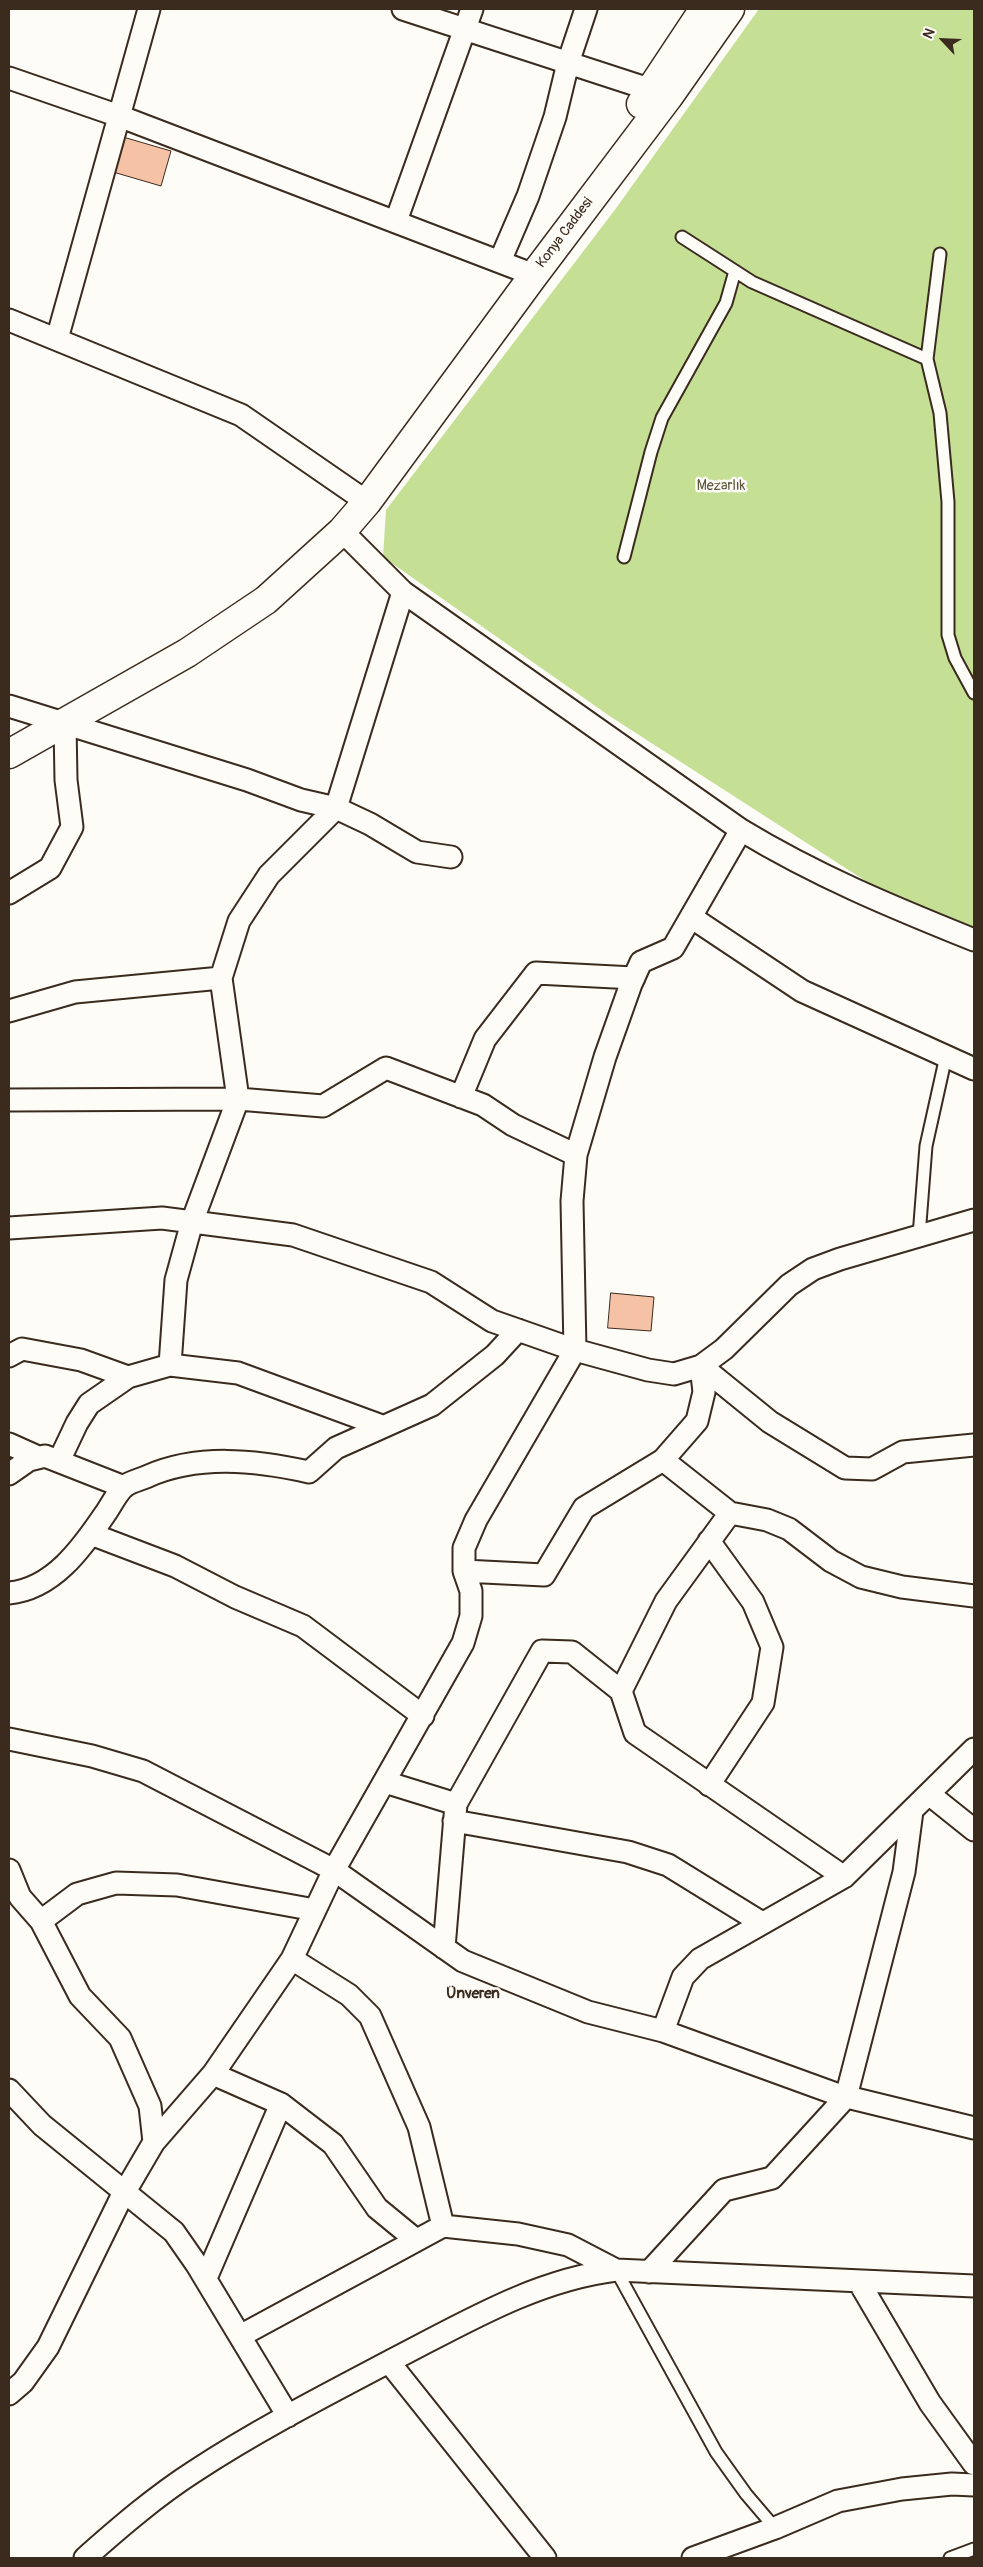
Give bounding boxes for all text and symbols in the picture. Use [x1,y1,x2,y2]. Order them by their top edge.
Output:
north arrow [918,15,968,65]
text: N [919,26,939,41]
street label: Konya Caddesi [533,195,597,271]
park label: Mezarlık [697,478,745,494]
district label: Ünveren [446,1985,500,2003]

